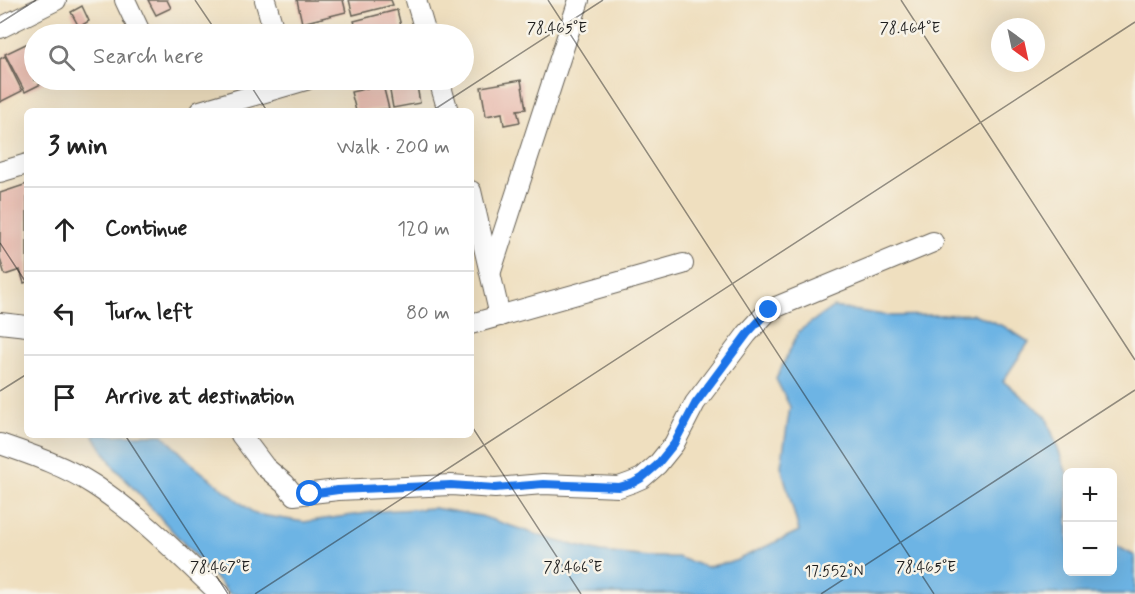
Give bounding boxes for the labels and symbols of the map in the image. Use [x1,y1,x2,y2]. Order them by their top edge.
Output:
north arrow [991,18,1045,72]
text: 78.465°E [527,19,587,39]
text: 78.464°E [880,19,941,39]
route end [755,296,781,322]
route start [296,480,322,506]
text: 78.467°E [190,558,250,578]
text: 78.466°E [544,558,603,578]
text: 78.465°E [896,558,956,578]
text: 17.552°N [805,562,863,582]

